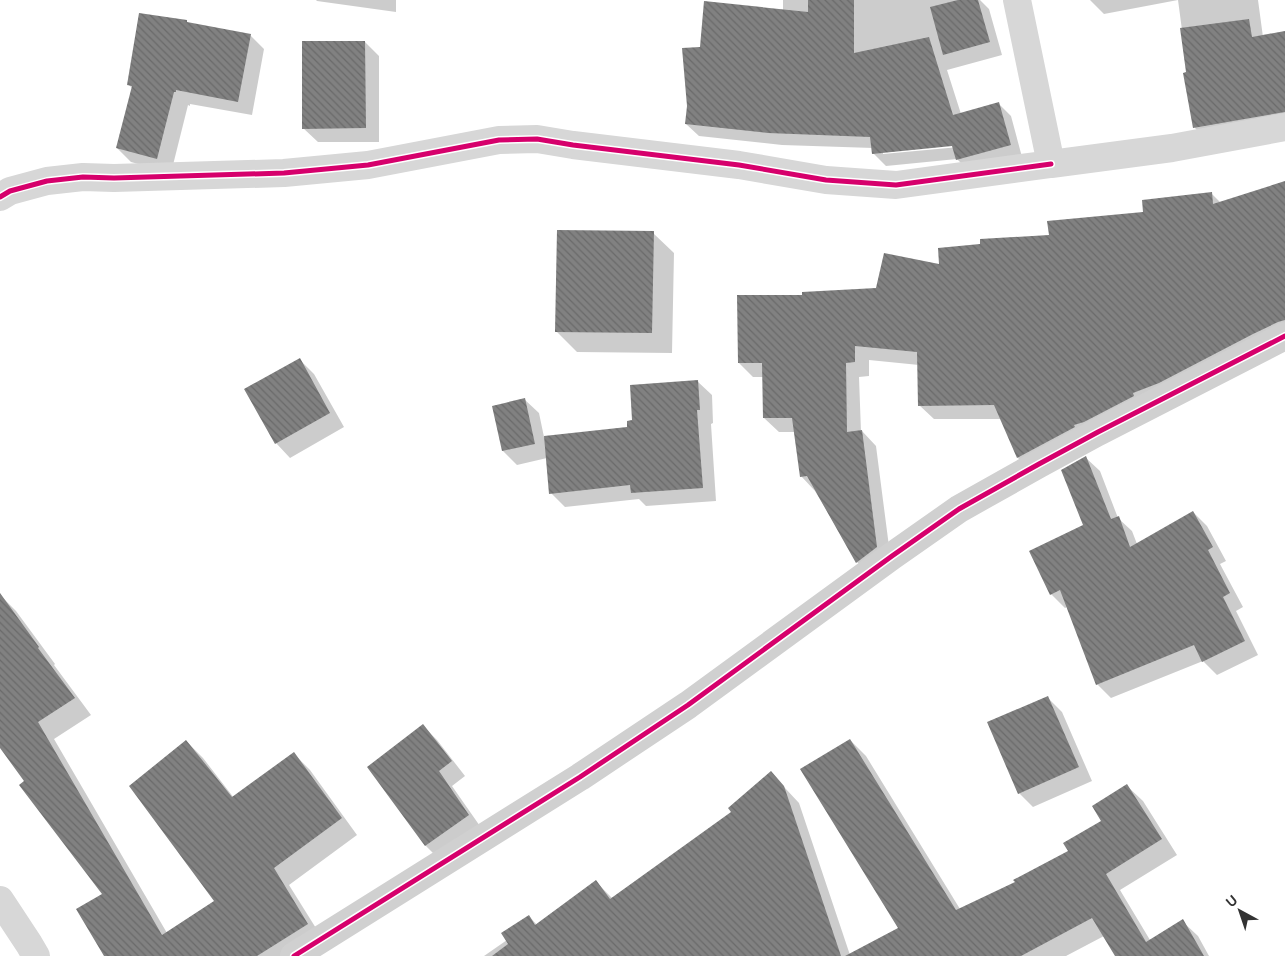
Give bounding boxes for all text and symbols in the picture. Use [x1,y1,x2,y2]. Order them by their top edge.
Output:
north arrow [1215,886,1265,936]
text: U [1223,892,1241,911]

